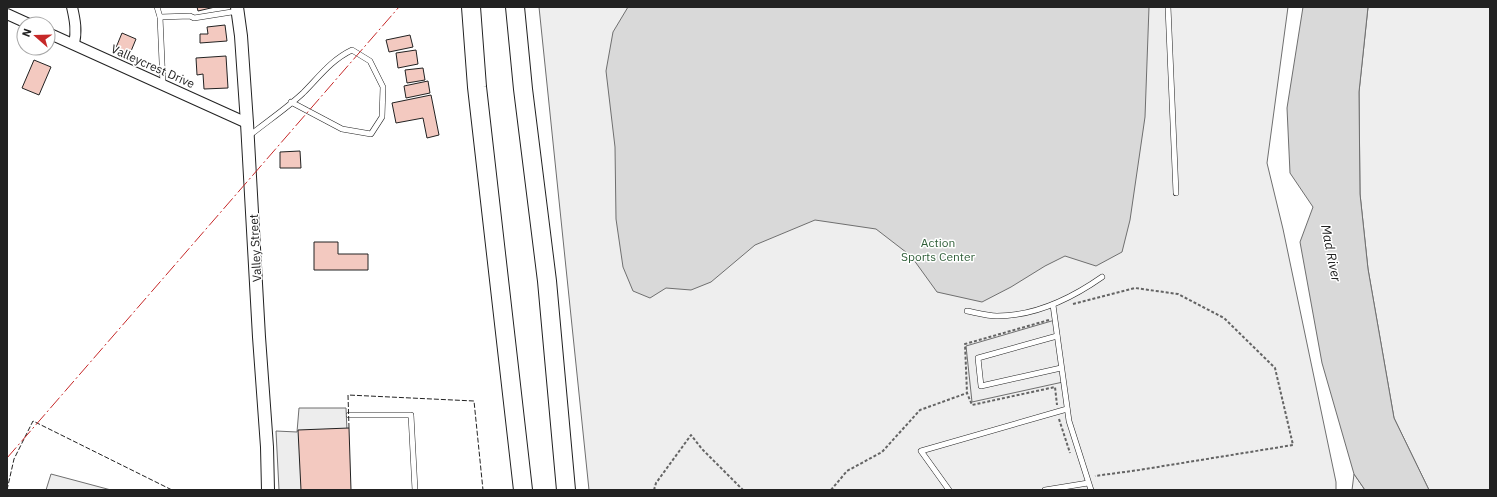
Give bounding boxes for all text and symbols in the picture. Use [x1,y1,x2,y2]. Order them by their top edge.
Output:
north arrow [16,16,56,56]
text: N [19,26,35,39]
street label: Valleycrest Drive [109,41,197,91]
street label: Valley Street [246,214,264,282]
water label: Mad River [1317,223,1345,284]
park label: Action Sports Center [901,235,976,264]

